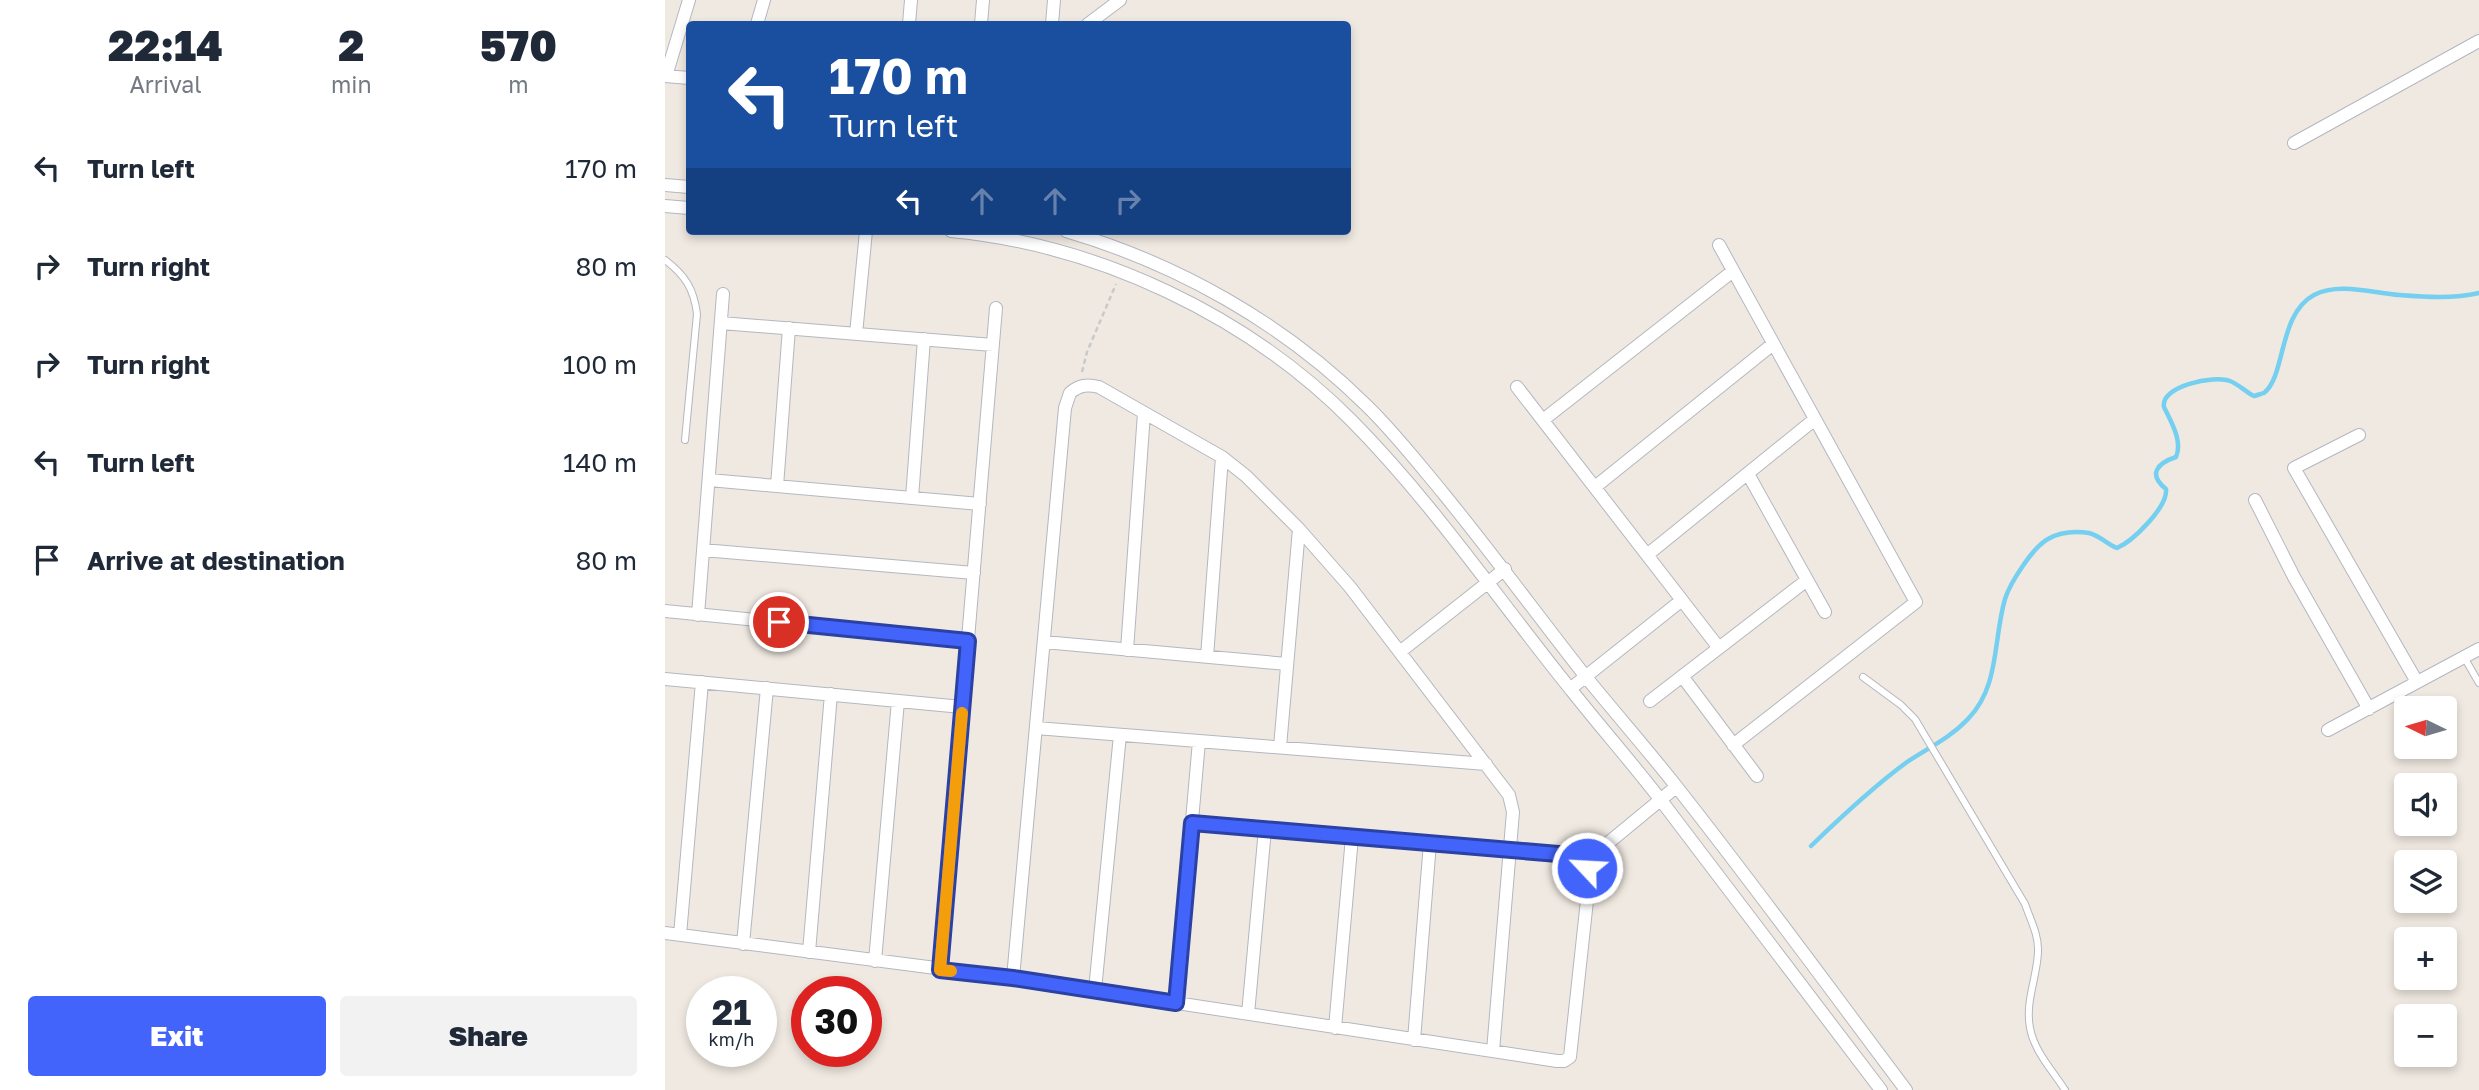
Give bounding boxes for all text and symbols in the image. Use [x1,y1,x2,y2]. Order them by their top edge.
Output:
text: 22:14 [108,20,223,70]
text: 2 [338,20,364,70]
text: 570 [480,20,557,70]
text: 170 m [829,46,968,105]
icon: left [714,49,805,140]
text: Arrival [129,70,202,98]
text: min [331,70,372,98]
text: m [508,70,529,98]
text: Turn left [829,106,958,144]
icon: left [28,149,66,187]
text: Turn left [87,153,195,184]
text: 170 m [565,153,637,184]
icon: left [890,182,928,220]
icon: ahead [963,182,1001,220]
icon: ahead [1036,182,1074,220]
icon: right [1109,182,1147,220]
icon: right [28,247,66,285]
text: Turn right [87,251,210,282]
text: 80 m [576,251,637,282]
icon: right [28,345,66,383]
text: Turn right [87,349,210,380]
text: 100 m [563,349,637,380]
icon: left [28,443,66,481]
text: Turn left [87,447,195,478]
text: 140 m [563,447,637,478]
icon: arrive [28,541,66,579]
text: Arrive at destination [87,545,345,576]
text: 80 m [576,545,637,576]
pin [749,592,809,652]
icon: arrive [760,603,798,641]
north arrow [2394,696,2457,760]
map controls [2394,696,2457,1067]
button: sound [2394,773,2457,836]
position arrow [1550,831,1624,905]
button: layers [2394,850,2457,913]
button: + [2394,927,2457,990]
speed limit sign: 30 [791,976,882,1067]
text: 21 [712,991,751,1033]
button: Exit [28,996,326,1076]
button: Share [340,996,637,1076]
button: − [2394,1004,2457,1067]
text: km/h [709,1028,754,1050]

